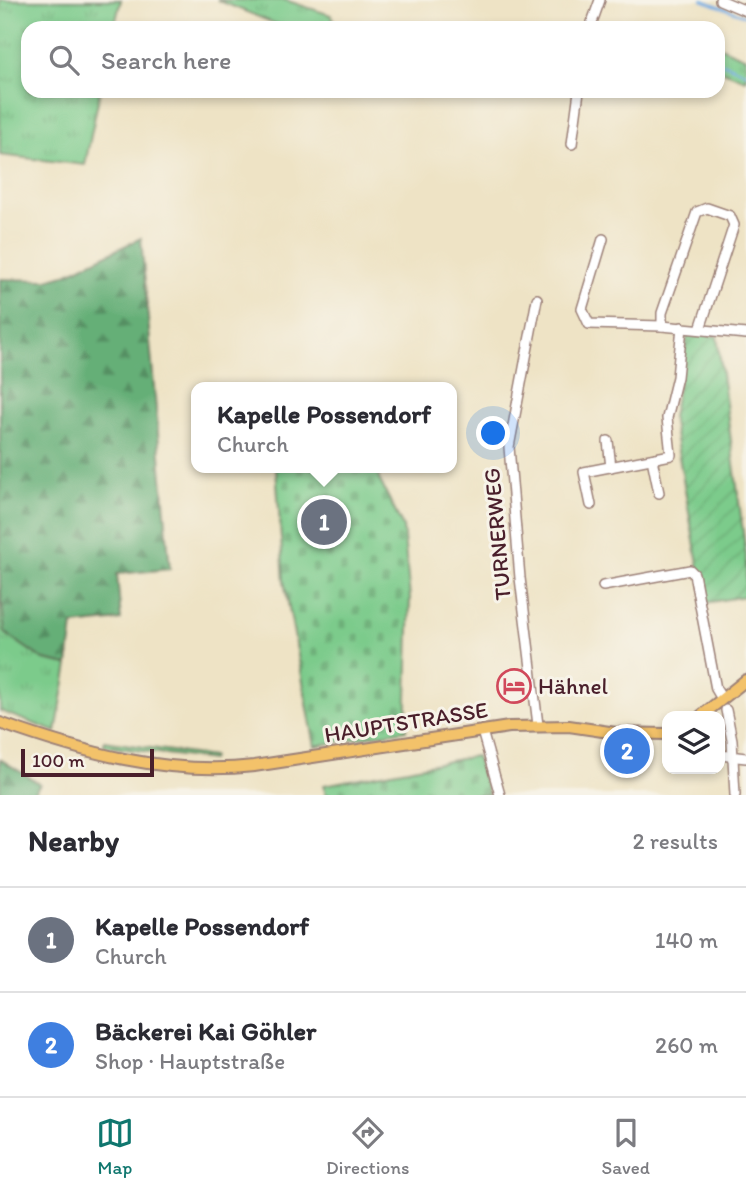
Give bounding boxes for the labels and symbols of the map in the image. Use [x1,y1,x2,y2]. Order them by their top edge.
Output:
your location [476,416,510,450]
street label: TURNERWEG [477,467,517,601]
pin: 1 [301,496,347,548]
hotel icon: Hähnel [495,667,533,705]
place label: Hähnel [538,672,609,700]
street label: HAUPTSTRASSE [322,695,490,749]
pin: 2 [604,725,650,777]
scale bar [21,746,154,778]

